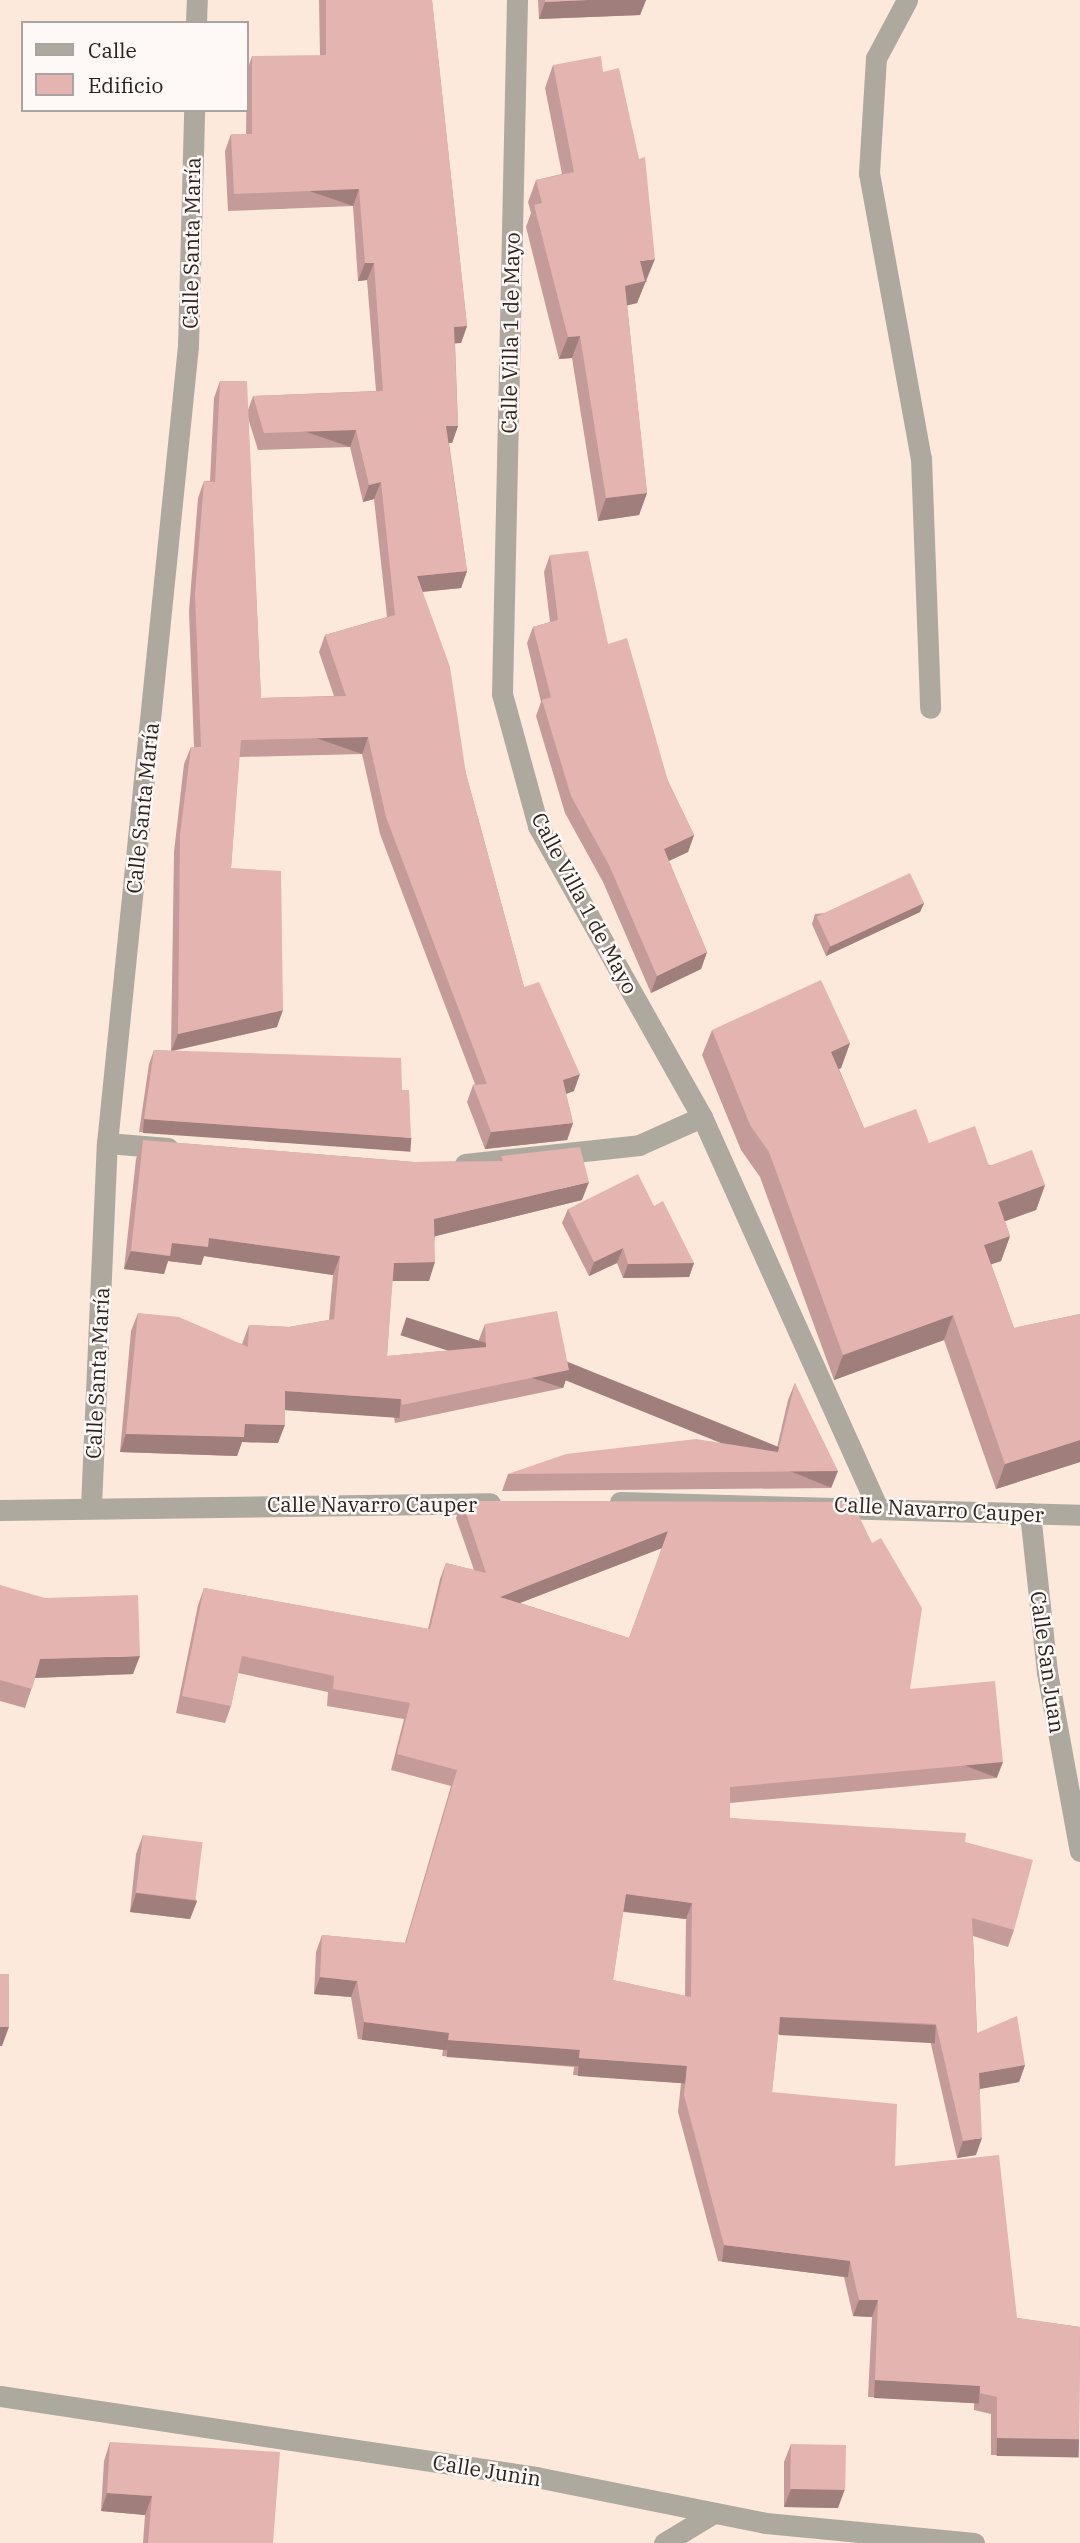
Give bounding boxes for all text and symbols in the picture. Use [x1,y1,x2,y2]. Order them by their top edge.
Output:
legend [21,21,248,112]
text: Calle [88,36,137,64]
text: Edificio [88,71,163,99]
street label: Calle Santa María [177,157,205,329]
street label: Calle Villa 1 de Mayo [496,232,524,434]
street label: Calle Santa María [120,721,164,895]
street label: Calle Villa 1 de Mayo [527,808,643,998]
street label: Calle Santa María [80,1287,114,1459]
street label: Calle Navarro Cauper [267,1491,477,1517]
street label: Calle Navarro Cauper [833,1491,1045,1527]
street label: Calle San Juan [1026,1589,1070,1735]
street label: Calle Junin [431,2449,543,2491]

